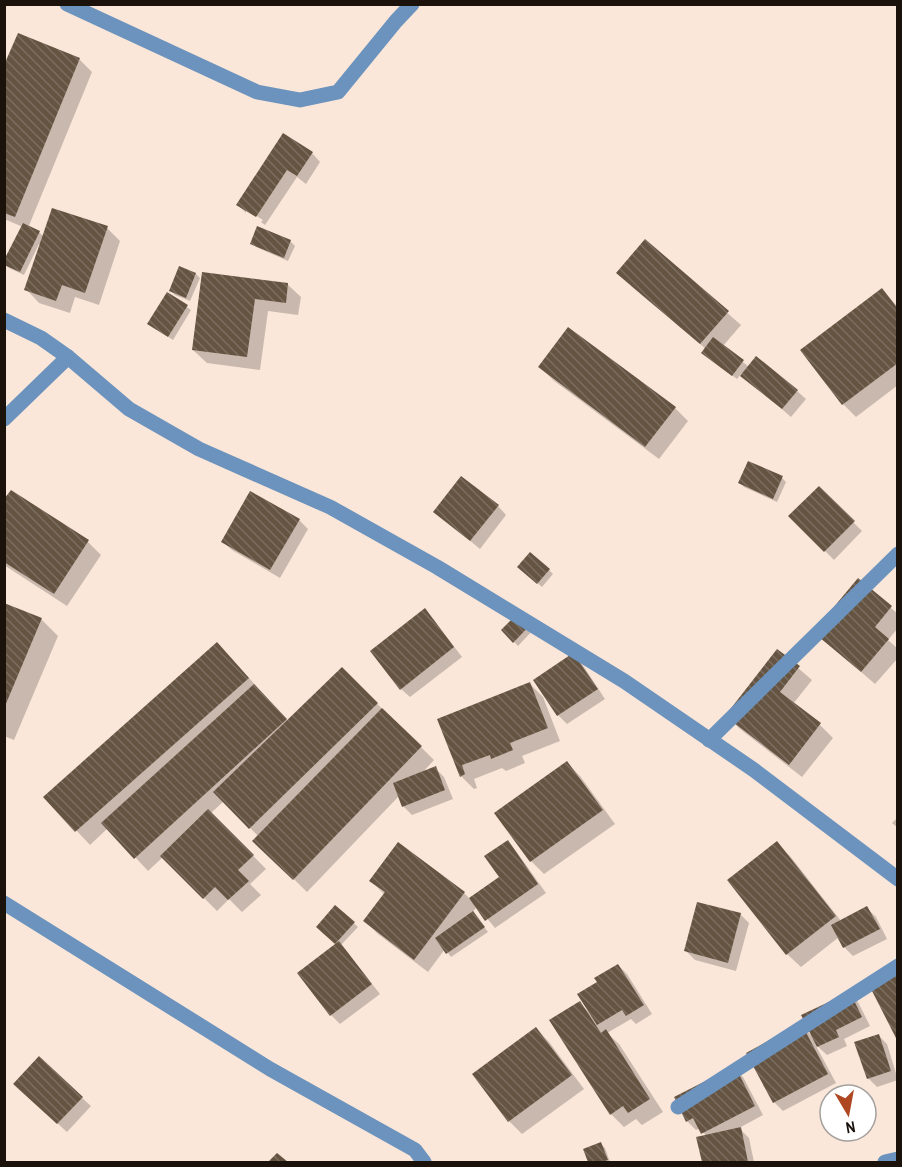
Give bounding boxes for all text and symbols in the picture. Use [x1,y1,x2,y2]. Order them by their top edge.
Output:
north arrow [818,1083,878,1143]
text: N [844,1116,857,1139]

